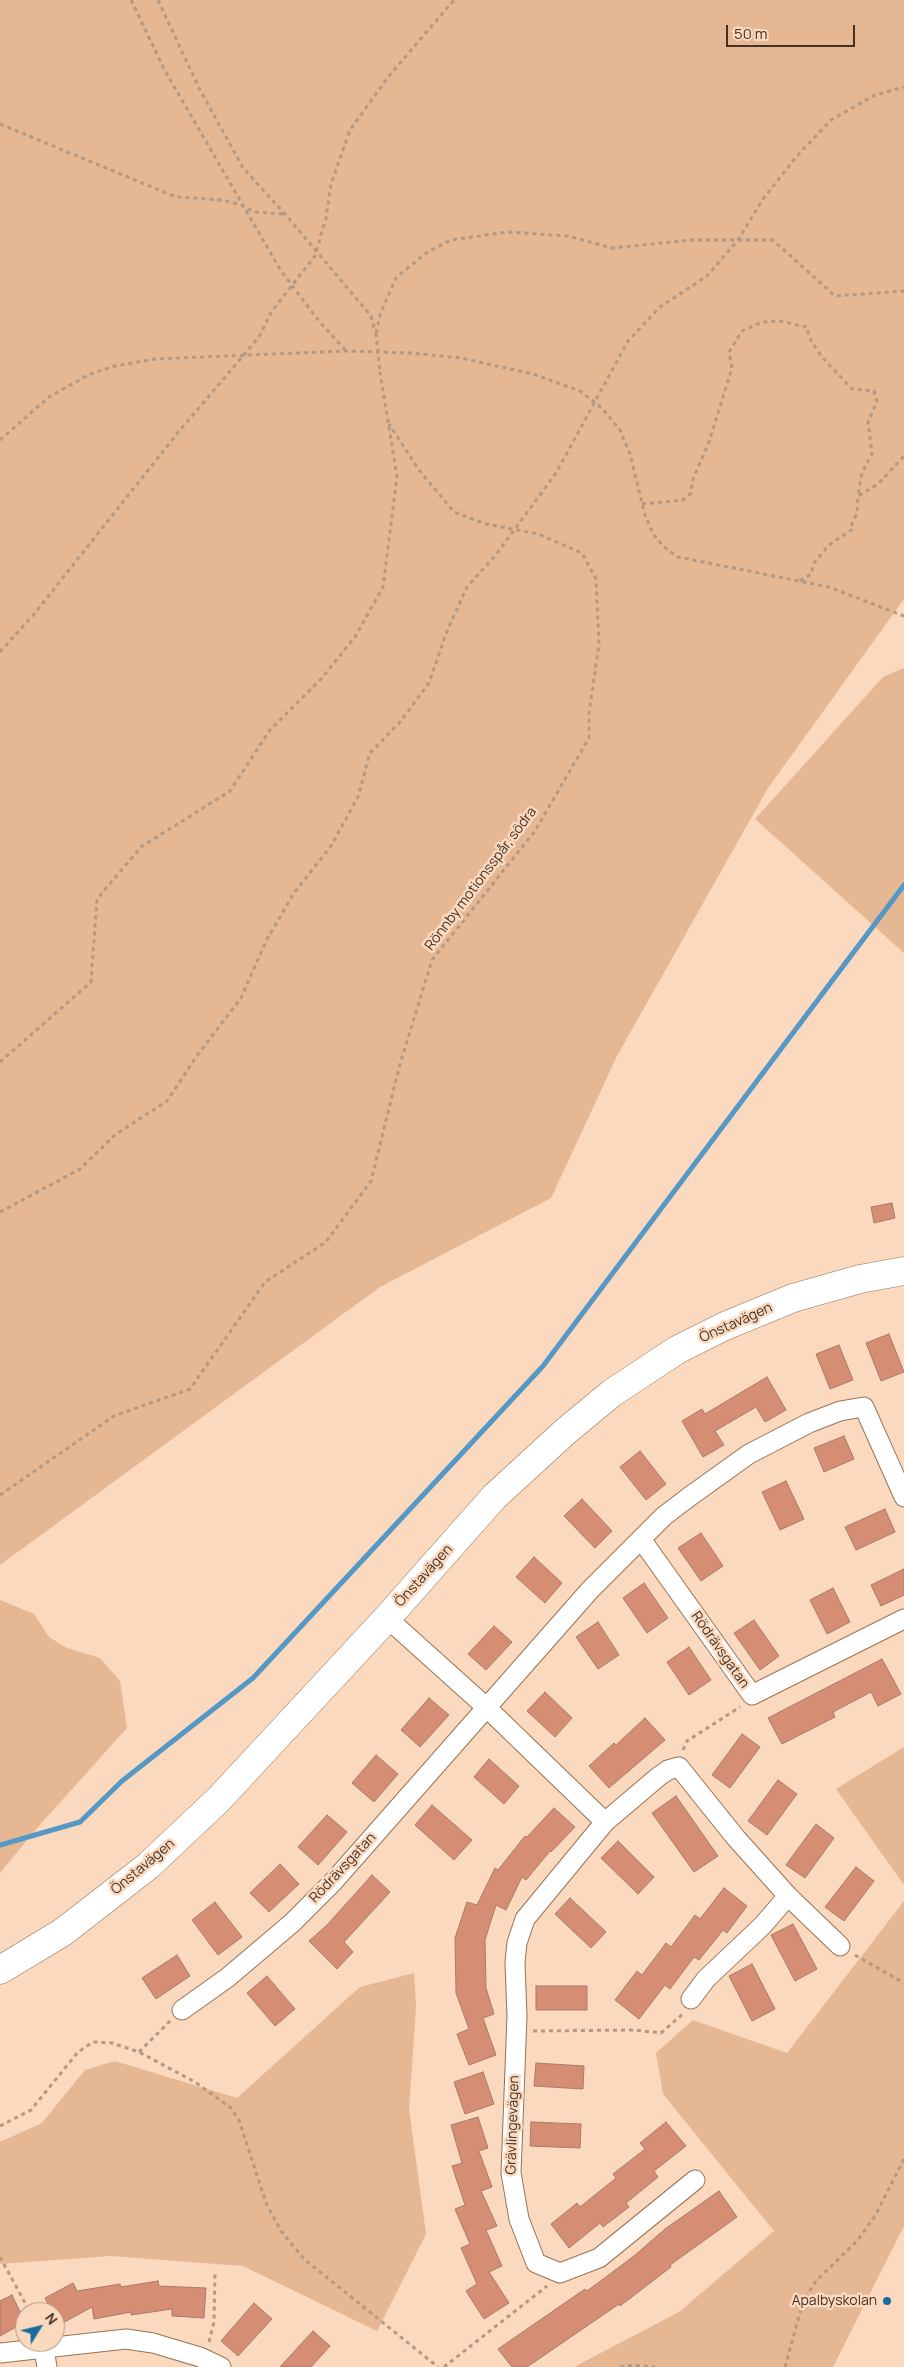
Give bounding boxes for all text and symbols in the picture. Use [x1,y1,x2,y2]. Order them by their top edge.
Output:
scale bar [729,15,858,47]
text: 50 m [734,23,768,44]
street label: Rönnby motionsspår, södra [422,804,540,954]
street label: Önstavägen [697,1299,775,1347]
street label: Önstavägen [392,1541,456,1611]
street label: Rödrävsgatan [687,1608,753,1692]
street label: Rödrävsgatan [306,1830,380,1906]
street label: Önstavägen [108,1836,178,1898]
street label: Grävlingevägen [503,2075,523,2175]
place label: Apalbyskolan [792,2293,877,2309]
marker: Apalbyskolan [881,2295,893,2307]
north arrow [15,2302,65,2352]
text: N [41,2309,62,2328]

